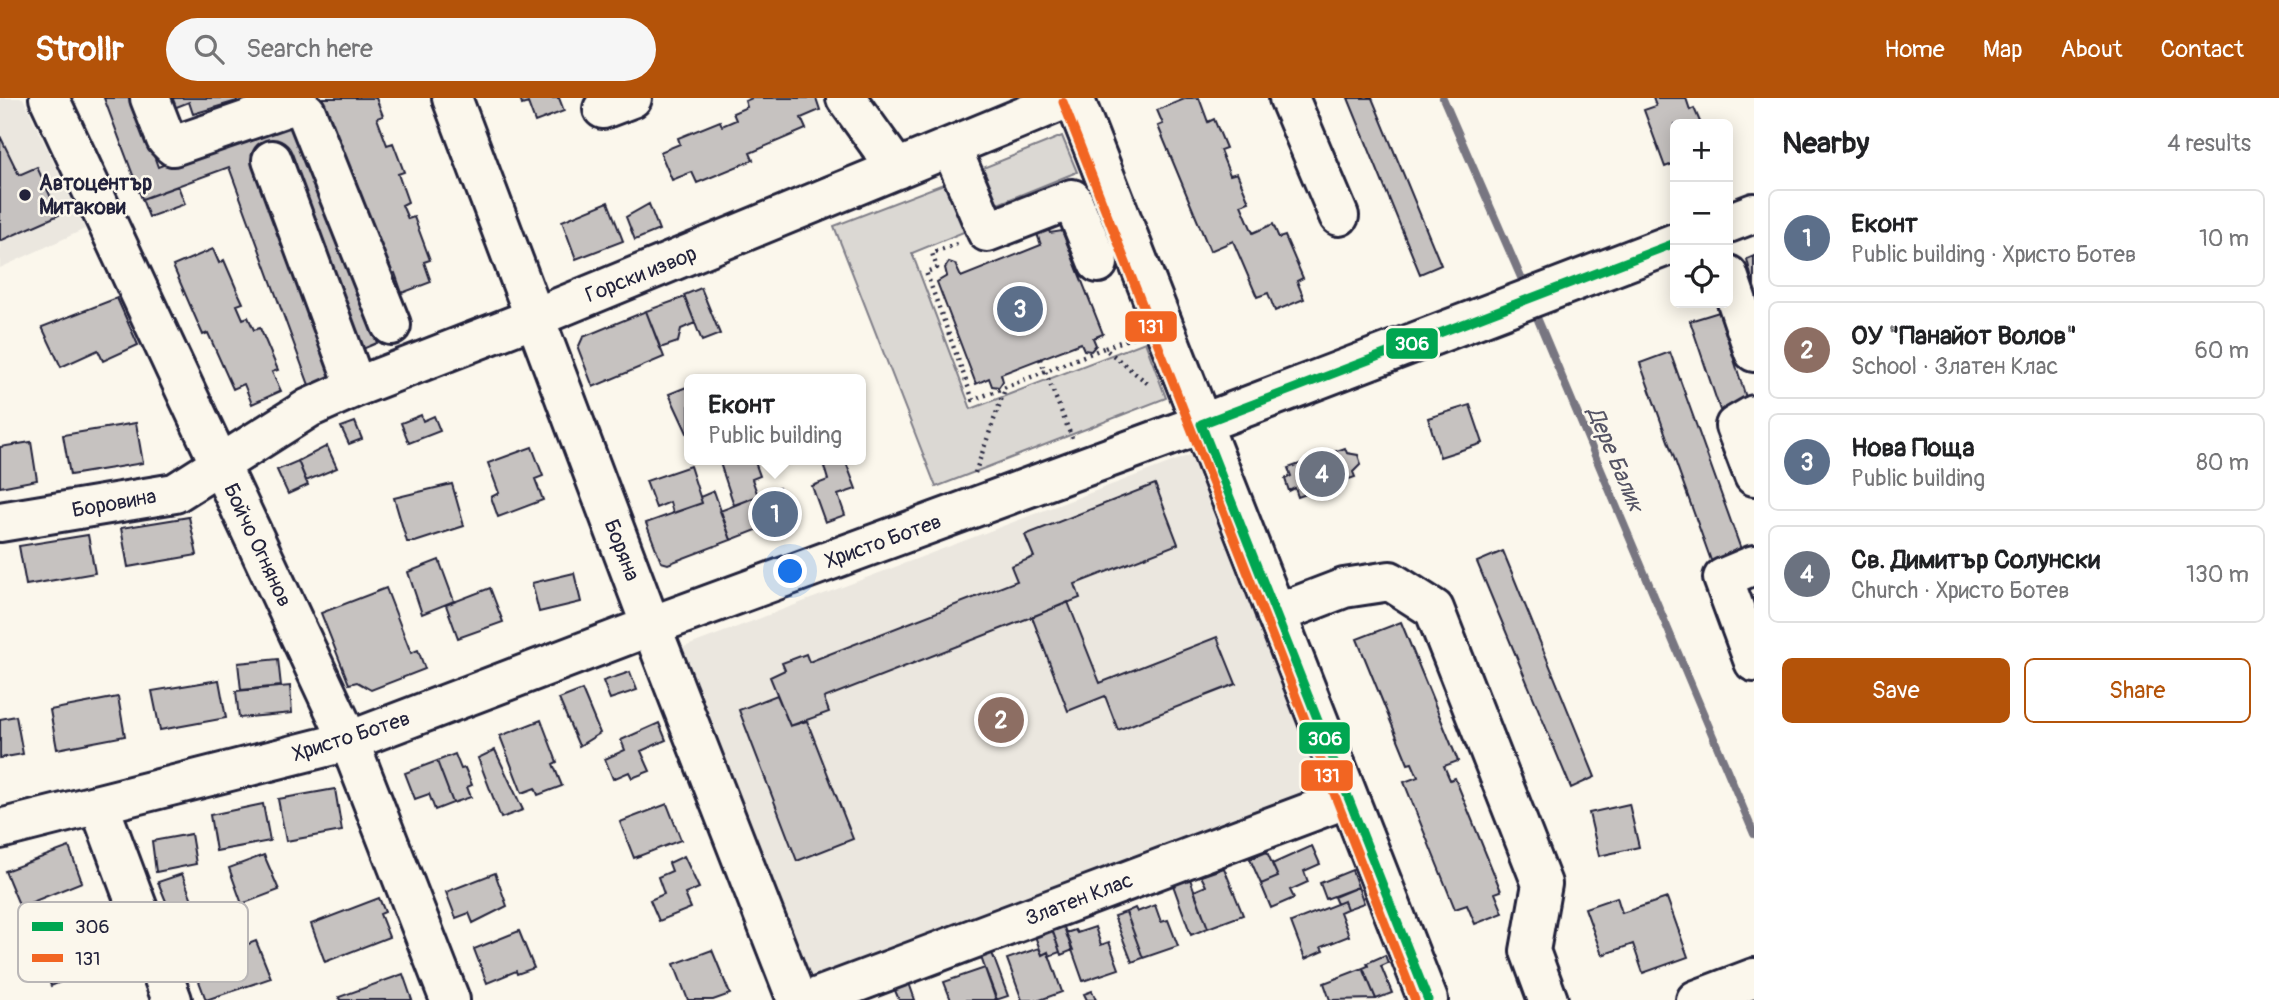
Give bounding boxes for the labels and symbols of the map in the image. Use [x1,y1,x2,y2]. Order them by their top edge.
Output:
place label: Автоцентър Митакови [39,170,152,221]
marker: Автоцентър Митакови [17,187,33,203]
street label: Горски извор [582,240,701,309]
pin: 3 [997,283,1043,335]
line badge: 131 [1124,310,1178,343]
text: 131 [1138,315,1164,339]
line badge: 306 [1385,327,1439,360]
text: 306 [1395,332,1429,356]
water label: Дере Балик [1580,402,1651,518]
pin: 4 [1299,448,1345,500]
street label: Бойчо Огнянов [217,479,298,611]
street label: Боровина [70,483,158,524]
pin: 1 [752,488,798,540]
street label: Христо Ботев [821,508,945,575]
street label: Боряна [597,516,646,585]
your location [773,554,807,588]
pin: 2 [978,694,1024,746]
street label: Христо Ботев [289,705,413,768]
line badge: 306 [1298,721,1351,755]
text: 306 [1308,727,1342,751]
line badge: 131 [1300,759,1354,792]
text: 131 [1314,764,1340,788]
street label: Златен Клас [1022,867,1137,932]
legend [18,902,248,982]
text: 306 [75,915,110,939]
text: 131 [75,947,100,971]

